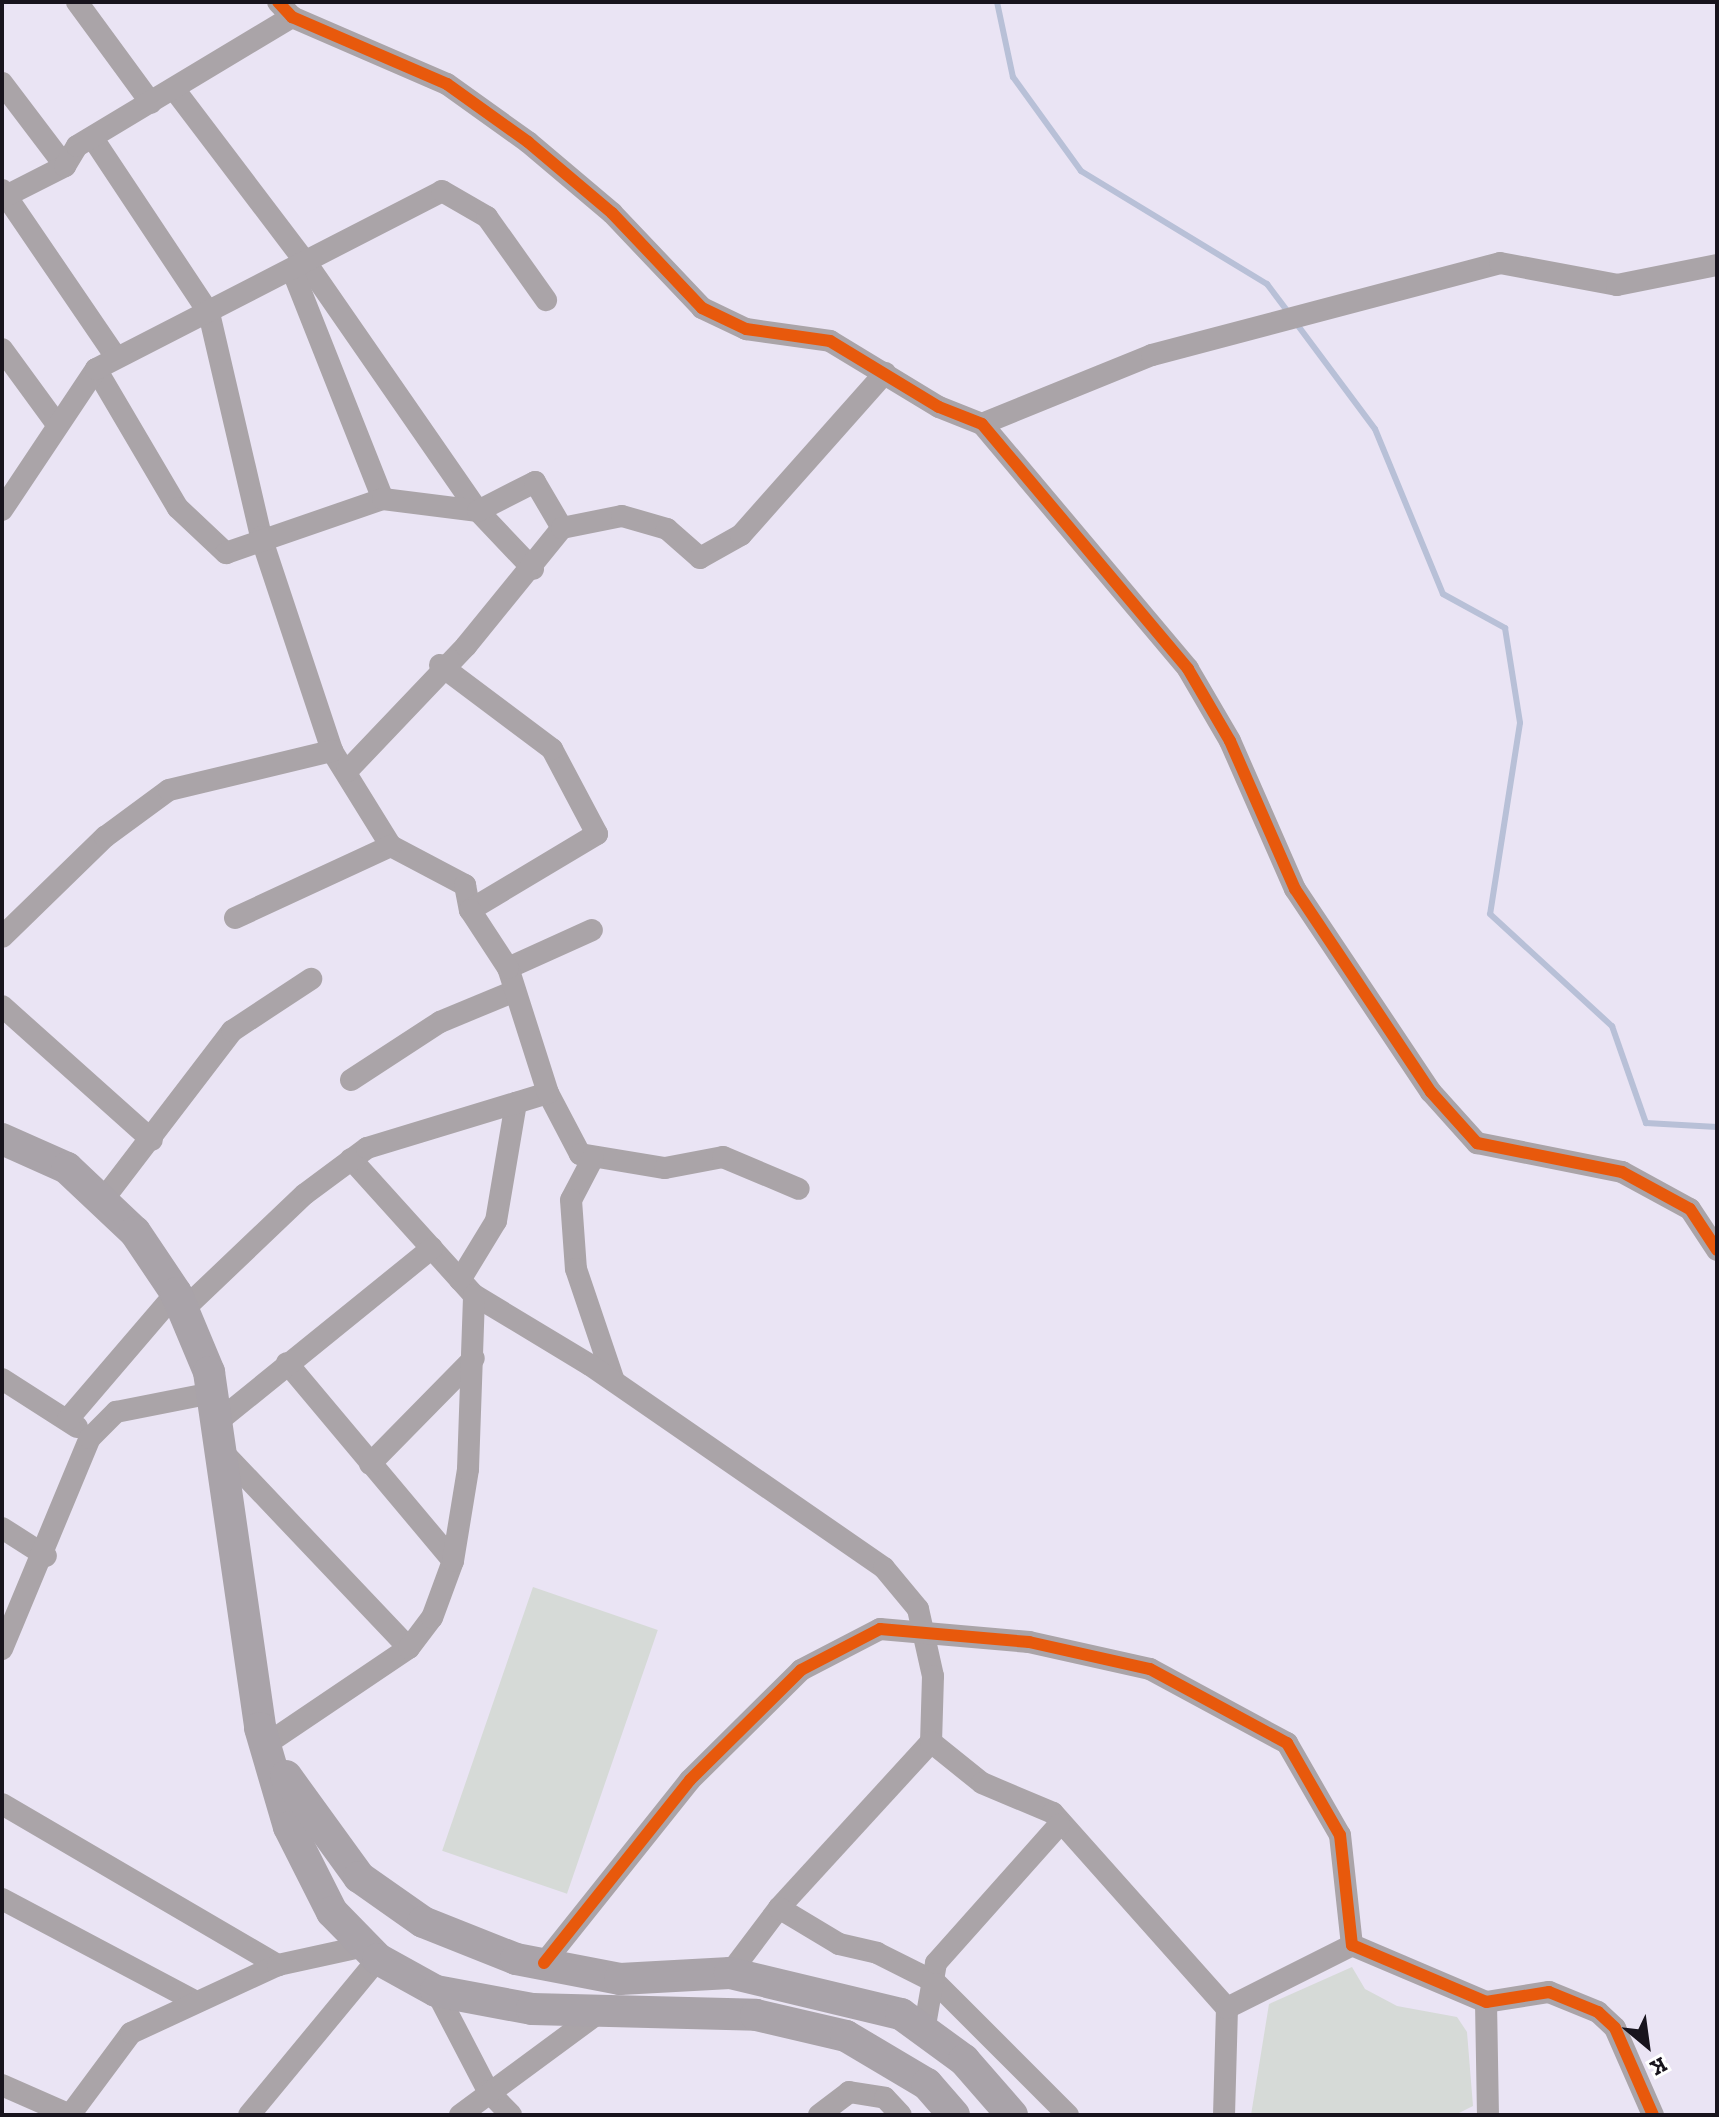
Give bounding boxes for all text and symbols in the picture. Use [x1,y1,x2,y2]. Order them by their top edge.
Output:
north arrow [1607,2005,1687,2085]
text: K [1646,2051,1672,2082]

